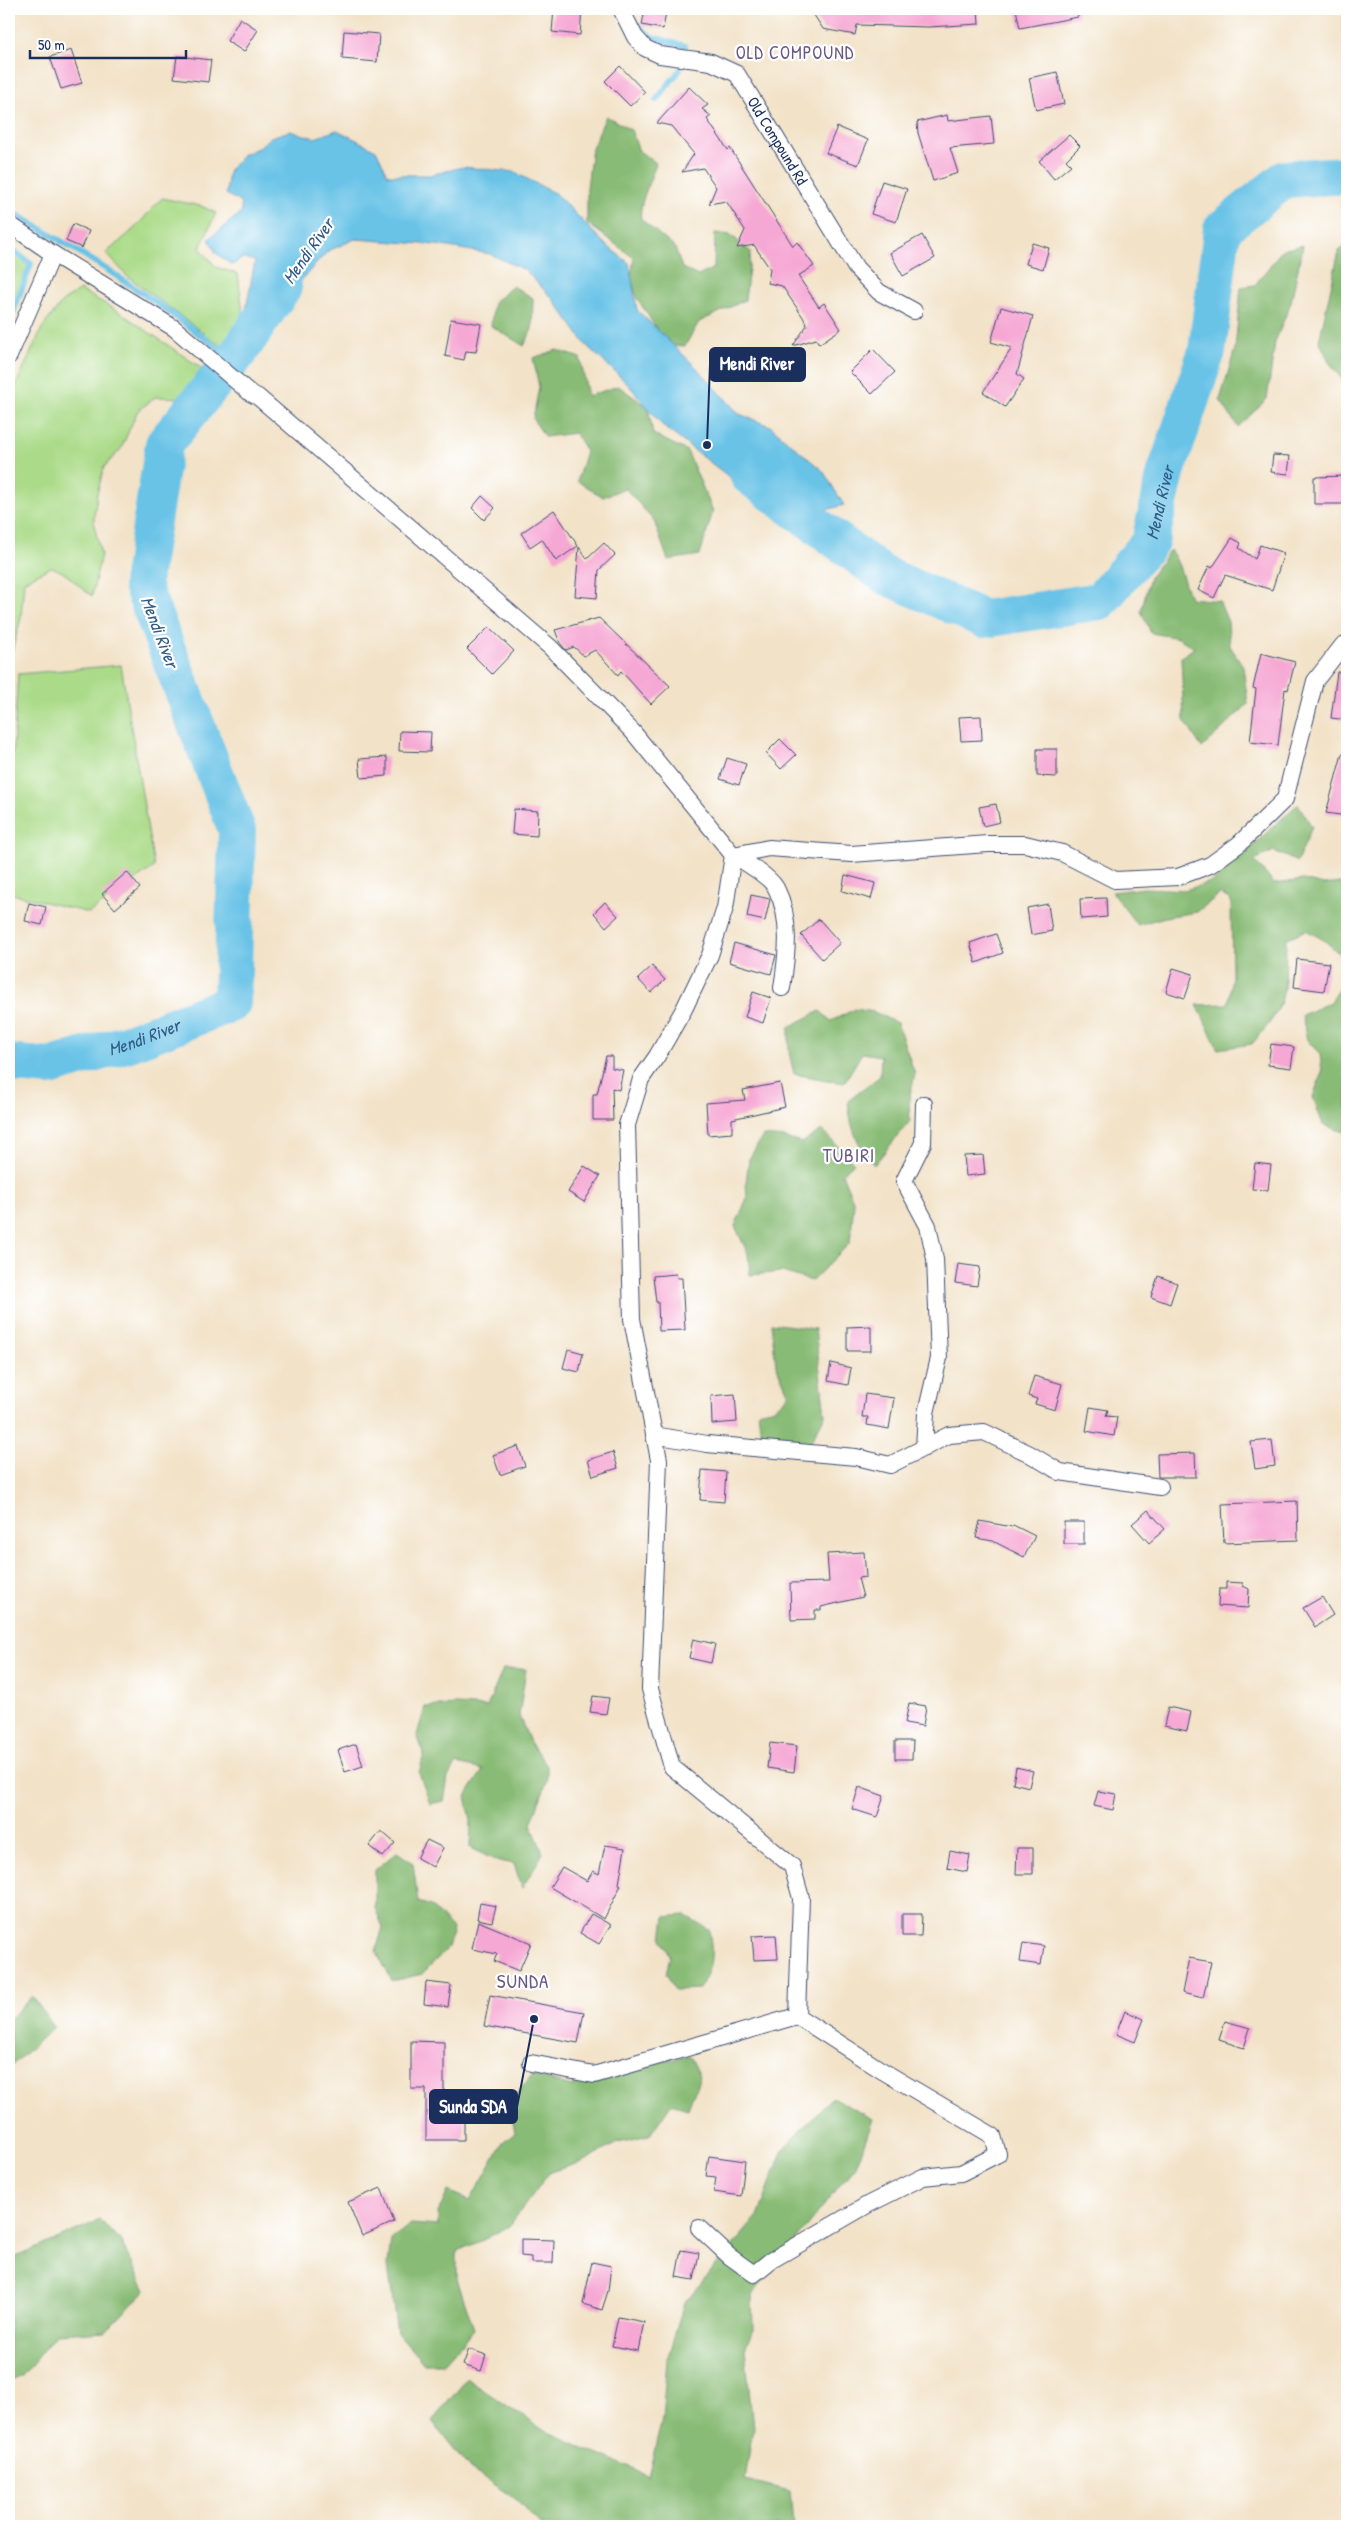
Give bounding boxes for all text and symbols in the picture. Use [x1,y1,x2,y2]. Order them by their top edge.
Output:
scale bar [30,28,186,60]
text: 50 m [38,34,65,55]
district label: OLD COMPOUND [736,40,854,65]
street label: Old Compound Rd [742,92,813,189]
water label: Mendi River [276,212,341,289]
callout: Mendi River [710,348,805,381]
text: Mendi River [720,351,794,376]
water label: Mendi River [1139,460,1180,542]
water label: Mendi River [135,593,186,673]
water label: Mendi River [105,1011,185,1061]
district label: TUBIRI [823,1142,875,1168]
district label: SUNDA [497,1968,549,1994]
callout: Sunda SDA [430,2090,517,2123]
text: Sunda SDA [439,2094,507,2119]

